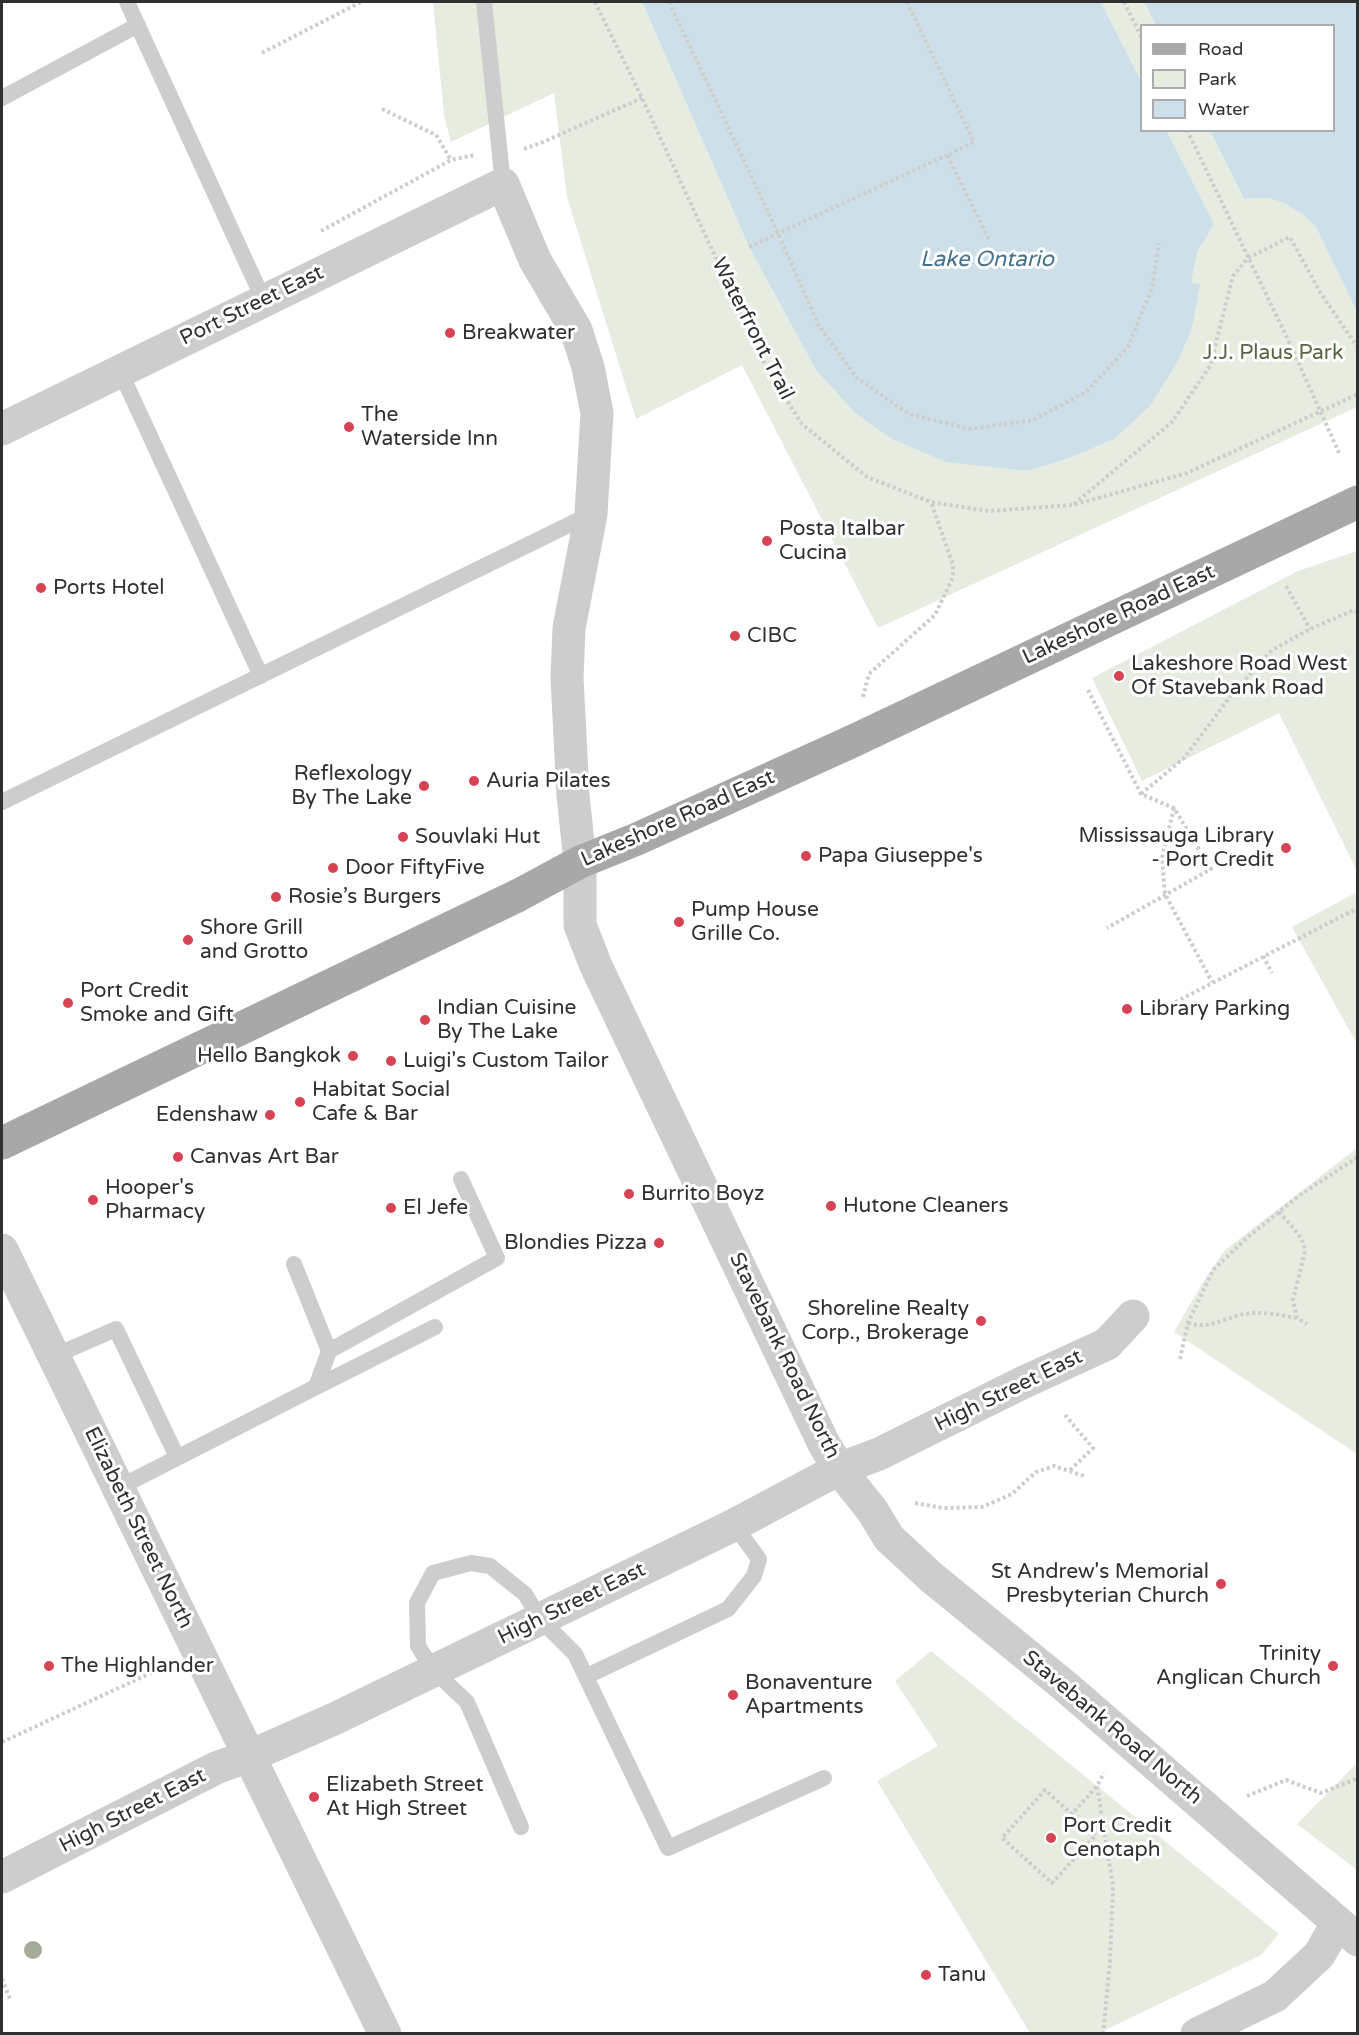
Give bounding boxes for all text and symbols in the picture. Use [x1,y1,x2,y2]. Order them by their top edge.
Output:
legend [1140,24,1335,132]
text: Road [1198,38,1243,60]
text: Park [1198,68,1236,90]
text: Water [1198,98,1249,120]
water label: Lake Ontario [920,247,1054,273]
street label: Waterfront Trail [705,254,799,404]
street label: Port Street East [176,260,328,352]
place label: Breakwater [462,320,575,346]
marker: Breakwater [443,326,457,340]
park label: J.J. Plaus Park [1203,340,1343,366]
place label: The Waterside Inn [361,402,498,452]
marker: The Waterside Inn [342,420,356,434]
place label: Posta Italbar Cucina [779,516,905,566]
marker: Posta Italbar Cucina [760,534,774,548]
street label: Lakeshore Road East [1019,559,1219,671]
place label: Ports Hotel [53,575,164,601]
marker: Ports Hotel [34,581,48,595]
place label: CIBC [747,623,797,649]
marker: CIBC [728,629,742,643]
place label: Lakeshore Road West Of Stavebank Road [1131,651,1347,701]
marker: Lakeshore Road West Of Stavebank Road [1112,669,1126,683]
place label: Reflexology By The Lake [291,761,412,811]
street label: Lakeshore Road East [577,765,779,873]
place label: Auria Pilates [486,768,610,794]
marker: Auria Pilates [467,774,481,788]
marker: Reflexology By The Lake [417,779,431,793]
place label: Mississauga Library - Port Credit [1078,823,1274,873]
place label: Souvlaki Hut [415,824,540,850]
marker: Souvlaki Hut [396,830,410,844]
marker: Mississauga Library - Port Credit [1279,841,1293,855]
place label: Papa Giuseppe's [818,843,983,869]
marker: Papa Giuseppe's [799,849,813,863]
place label: Door FiftyFive [345,855,485,881]
marker: Door FiftyFive [326,861,340,875]
place label: Rosie’s Burgers [288,884,441,910]
marker: Rosie’s Burgers [269,890,283,904]
place label: Pump House Grille Co. [691,897,819,947]
place label: Shore Grill and Grotto [200,915,308,965]
marker: Pump House Grille Co. [672,915,686,929]
marker: Shore Grill and Grotto [181,933,195,947]
place label: Port Credit Smoke and Gift [80,978,234,1028]
place label: Indian Cuisine By The Lake [437,995,576,1045]
marker: Port Credit Smoke and Gift [61,996,75,1010]
place label: Library Parking [1139,996,1290,1022]
marker: Library Parking [1120,1002,1134,1016]
marker: Indian Cuisine By The Lake [418,1013,432,1027]
place label: Hello Bangkok [197,1043,341,1069]
place label: Luigi's Custom Tailor [403,1048,609,1074]
marker: Hello Bangkok [346,1049,360,1063]
marker: Luigi's Custom Tailor [384,1054,398,1068]
place label: Habitat Social Cafe & Bar [312,1077,450,1127]
marker: Habitat Social Cafe & Bar [293,1095,307,1109]
place label: Edenshaw [156,1102,258,1128]
marker: Edenshaw [263,1108,277,1122]
place label: Canvas Art Bar [190,1144,339,1170]
marker: Canvas Art Bar [171,1150,185,1164]
place label: Hooper's Pharmacy [105,1175,205,1225]
place label: Burrito Boyz [641,1181,764,1207]
marker: Burrito Boyz [622,1187,636,1201]
marker: Hooper's Pharmacy [86,1193,100,1207]
place label: Hutone Cleaners [843,1193,1008,1219]
place label: El Jefe [403,1195,468,1221]
marker: Hutone Cleaners [824,1199,838,1213]
marker: El Jefe [384,1201,398,1215]
place label: Blondies Pizza [504,1230,647,1256]
marker: Blondies Pizza [652,1236,666,1250]
street label: Stavebank Road North [723,1249,845,1463]
place label: Shoreline Realty Corp., Brokerage [801,1296,969,1346]
marker: Shoreline Realty Corp., Brokerage [974,1314,988,1328]
street label: High Street East [931,1344,1087,1438]
street label: Elizabeth Street North [78,1423,198,1633]
street label: High Street East [494,1557,650,1651]
place label: St Andrew's Memorial Presbyterian Church [991,1559,1209,1609]
marker: St Andrew's Memorial Presbyterian Church [1214,1577,1228,1591]
place label: Trinity Anglican Church [1156,1641,1321,1691]
street label: Stavebank Road North [1017,1646,1207,1810]
place label: The Highlander [61,1653,214,1679]
marker: The Highlander [42,1659,56,1673]
marker: Trinity Anglican Church [1326,1659,1340,1673]
place label: Bonaventure Apartments [745,1670,872,1720]
marker: Bonaventure Apartments [726,1688,740,1702]
street label: High Street East [56,1763,210,1859]
place label: Elizabeth Street At High Street [326,1772,484,1822]
marker: Elizabeth Street At High Street [307,1790,321,1804]
place label: Port Credit Cenotaph [1063,1813,1172,1863]
marker: Port Credit Cenotaph [1044,1831,1058,1845]
place label: Tanu [938,1962,986,1988]
marker: Tanu [919,1968,933,1982]

